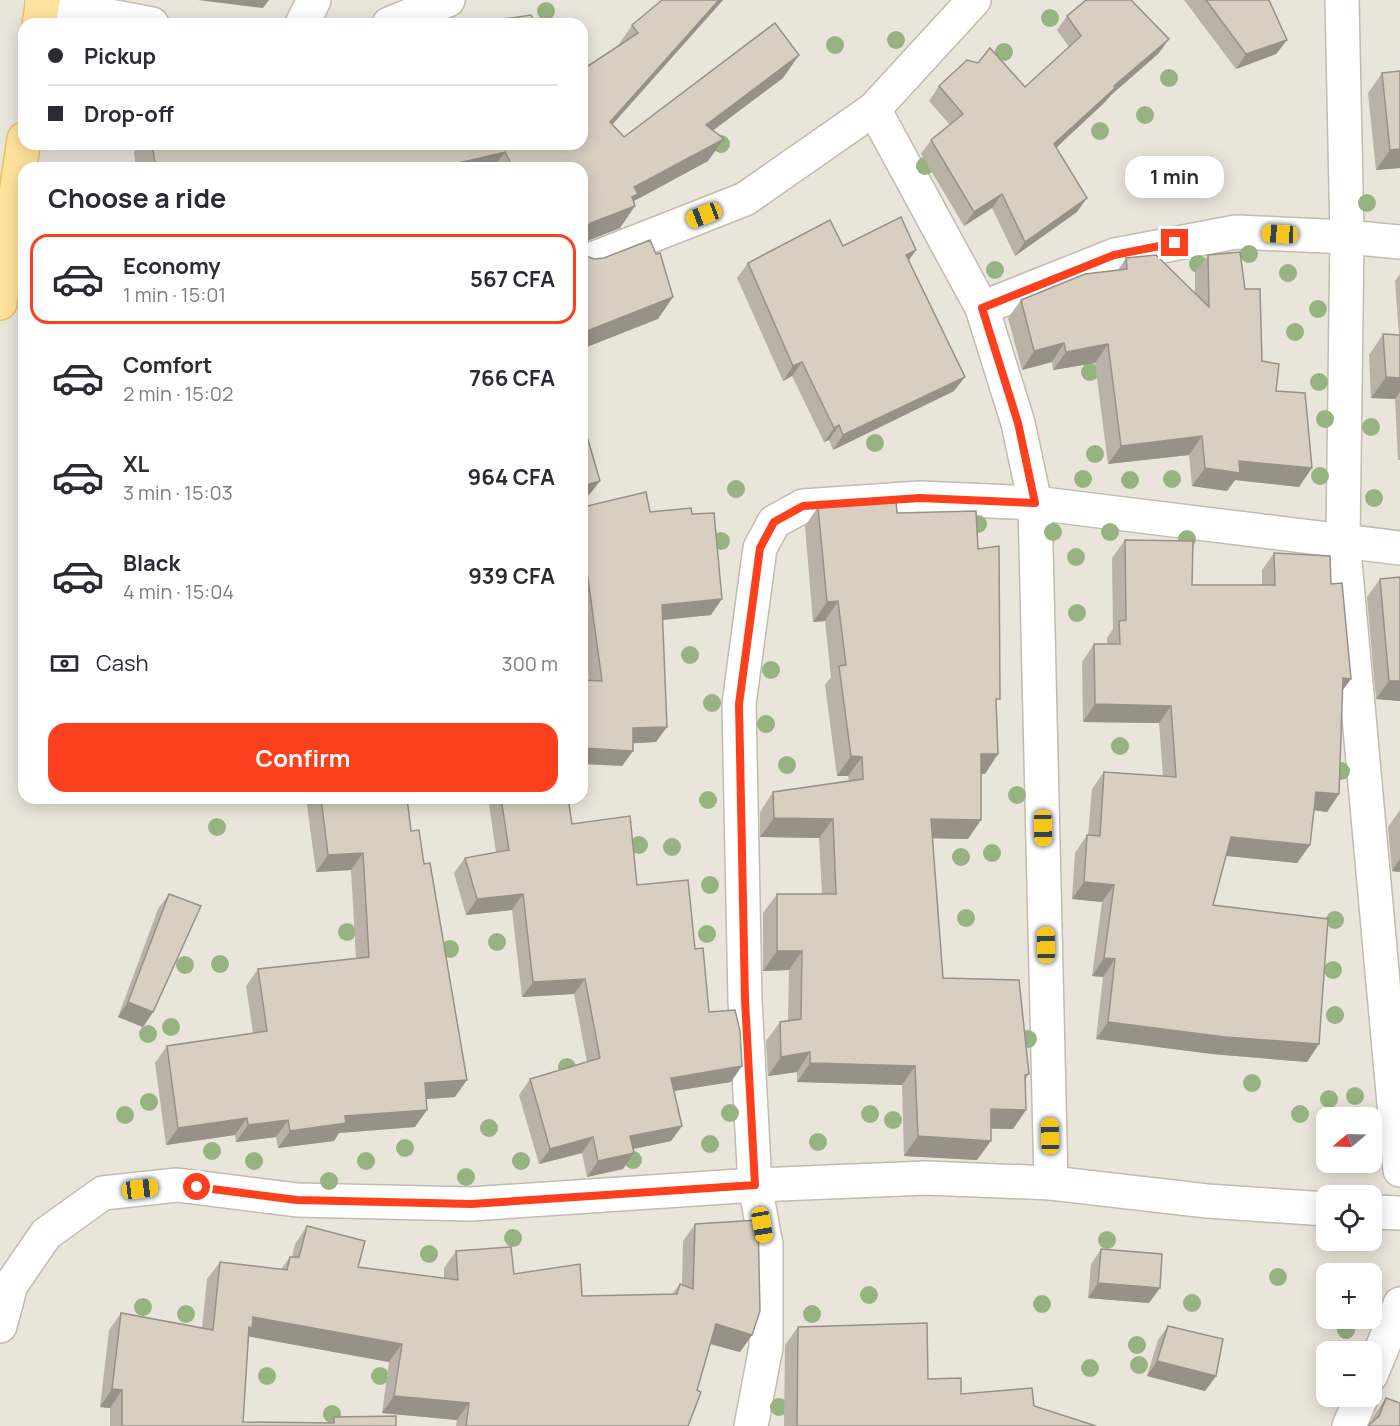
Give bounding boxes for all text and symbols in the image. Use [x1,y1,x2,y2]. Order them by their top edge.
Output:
text: Pickup [84,41,156,71]
text: Drop-off [84,99,174,129]
callout: 1 min [1126,156,1224,198]
text: 1 min [1150,163,1199,190]
text: Choose a ride [48,179,226,216]
car [684,200,724,230]
car [1262,224,1298,244]
route end [1161,229,1188,256]
text: Economy [123,251,221,281]
icon: car [51,252,105,306]
text: 567 CFA [470,264,555,294]
text: 1 min · 15:01 [123,281,226,308]
text: Comfort [123,350,212,380]
icon: car [51,351,105,405]
text: 766 CFA [469,363,555,393]
text: 2 min · 15:02 [123,380,233,407]
text: XL [123,449,149,479]
icon: car [51,450,105,504]
text: 964 CFA [468,462,555,492]
text: 3 min · 15:03 [123,479,233,506]
text: Black [123,548,180,578]
icon: car [51,549,105,603]
text: 939 CFA [468,561,555,591]
text: 4 min · 15:04 [123,578,234,605]
icon: cash [48,647,81,680]
text: Cash [96,648,149,678]
text: 300 m [502,650,558,677]
button: Confirm [48,723,558,792]
car [1034,810,1052,846]
car [1037,927,1055,963]
north arrow [1316,1107,1382,1173]
map controls [1316,1107,1382,1407]
car [1041,1118,1059,1154]
route start [183,1173,210,1200]
car [121,1178,159,1200]
button: locate [1316,1185,1382,1251]
car [750,1206,774,1244]
button: + [1316,1263,1382,1329]
button: − [1316,1341,1382,1407]

